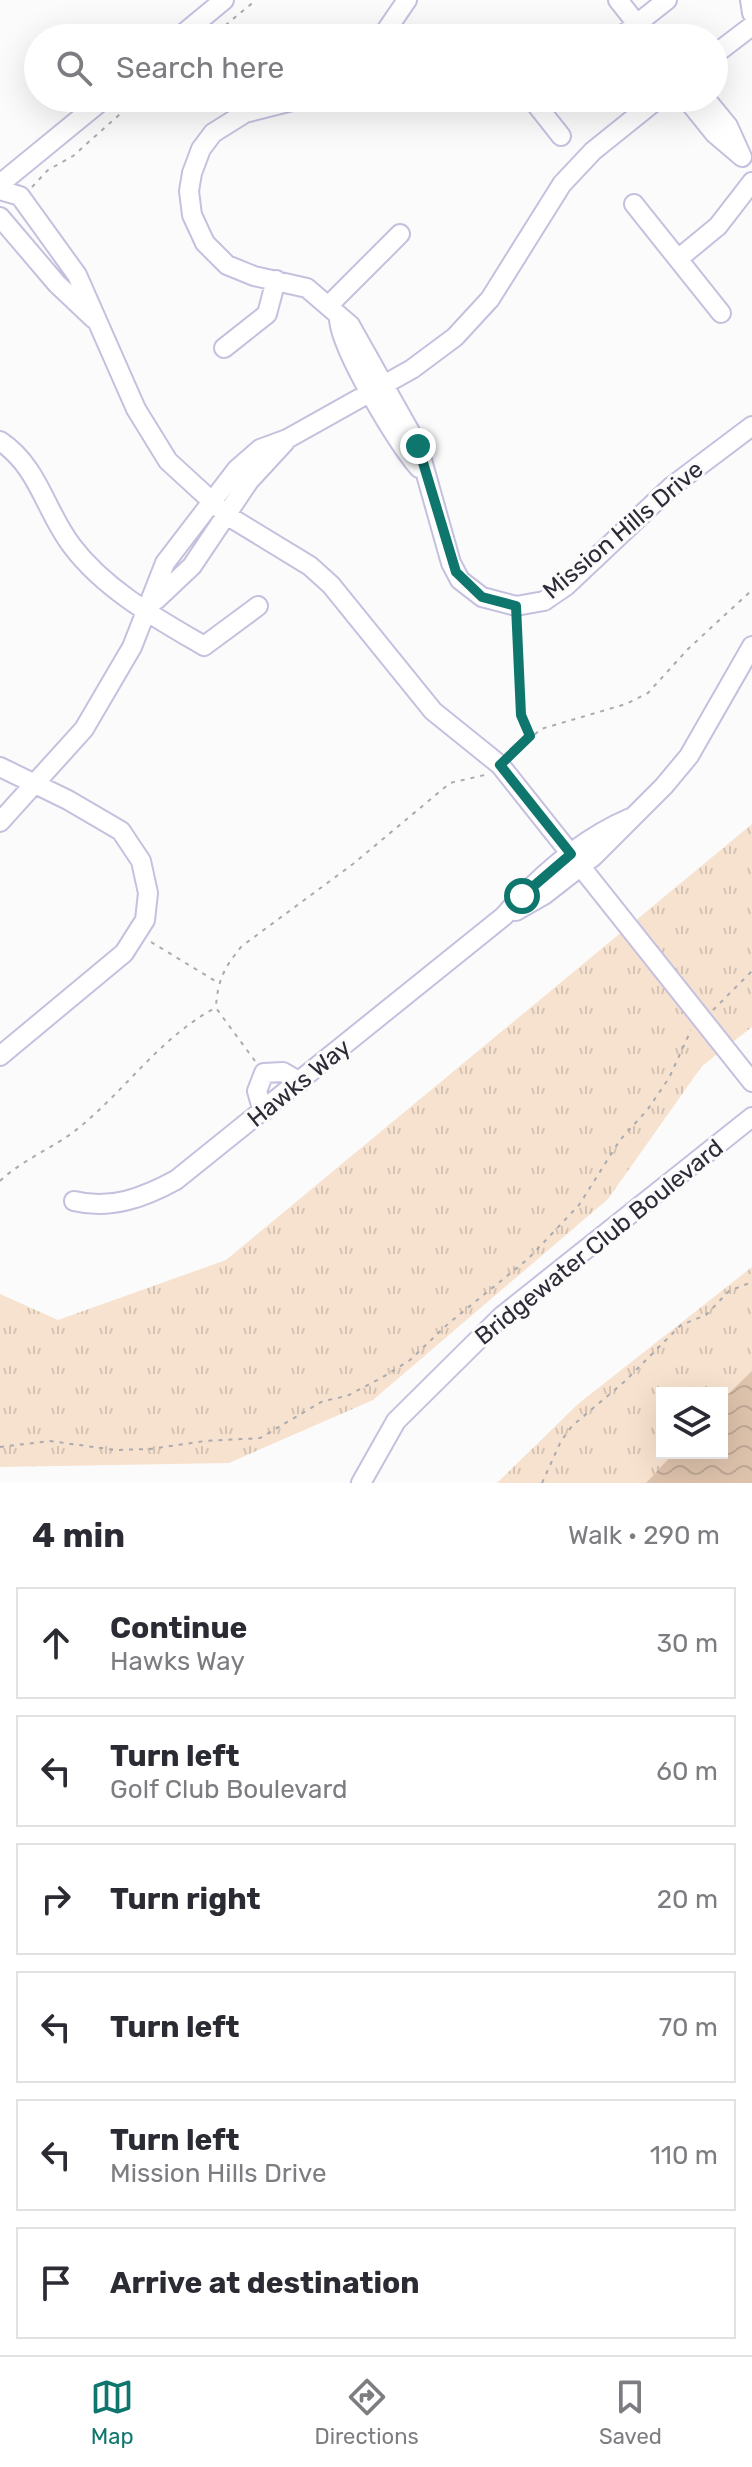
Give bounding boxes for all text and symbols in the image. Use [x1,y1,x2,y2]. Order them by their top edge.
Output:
search box [24,24,728,112]
icon: search [52,46,96,90]
text: Search here [116,50,284,86]
route end [400,428,436,464]
street label: Mission Hills Drive [537,455,709,605]
route start [504,878,540,914]
street label: Hawks Way [242,1033,356,1133]
street label: Bridgewater Club Boulevard [469,1133,729,1351]
map controls [656,1387,728,1459]
button: layers [656,1387,728,1459]
text: 4 min [32,1515,125,1556]
text: Walk · 290 m [568,1520,720,1551]
text: Continue [110,1610,247,1646]
icon: ahead [34,1621,78,1665]
text: 30 m [656,1628,718,1659]
text: Hawks Way [110,1646,245,1677]
text: Turn left [110,1738,240,1774]
icon: left [34,1749,78,1793]
text: 60 m [656,1756,718,1787]
text: Golf Club Boulevard [110,1774,348,1805]
icon: right [34,1877,78,1921]
text: Turn right [110,1881,261,1917]
text: 20 m [657,1884,718,1915]
icon: left [34,2005,78,2049]
text: Turn left [110,2009,240,2045]
text: 70 m [659,2012,718,2043]
text: Turn left [110,2122,240,2158]
icon: left [34,2133,78,2177]
text: 110 m [650,2140,718,2171]
text: Mission Hills Drive [110,2158,327,2189]
icon: arrive [34,2261,78,2305]
text: Arrive at destination [110,2265,420,2301]
tab: Map [90,2375,134,2450]
tab: Directions [314,2375,419,2450]
tab: Saved [599,2375,662,2450]

